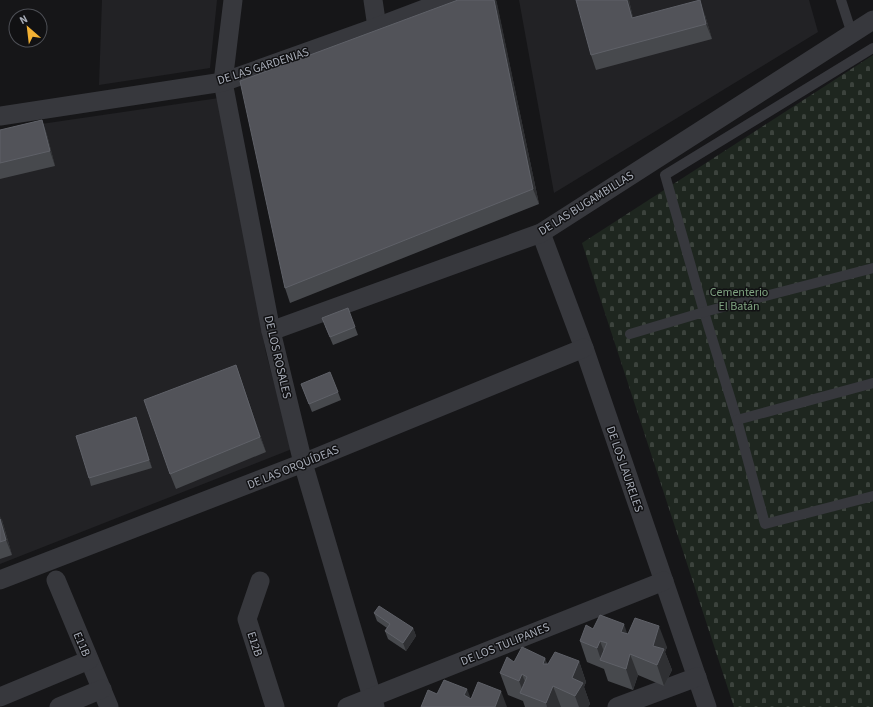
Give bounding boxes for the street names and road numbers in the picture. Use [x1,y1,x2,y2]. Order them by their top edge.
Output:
street label: DE LAS GARDENIAS [215,44,311,89]
street label: DE LAS BUGAMBILLAS [535,167,637,240]
street label: DE LOS ROSALES [260,314,295,400]
street label: DE LOS LAURELES [602,424,647,515]
street label: DE LAS ORQUÍDEAS [245,441,342,494]
street label: DE LOS TULIPANES [458,619,552,670]
street label: E11B [69,629,94,659]
street label: E12B [243,629,267,659]

